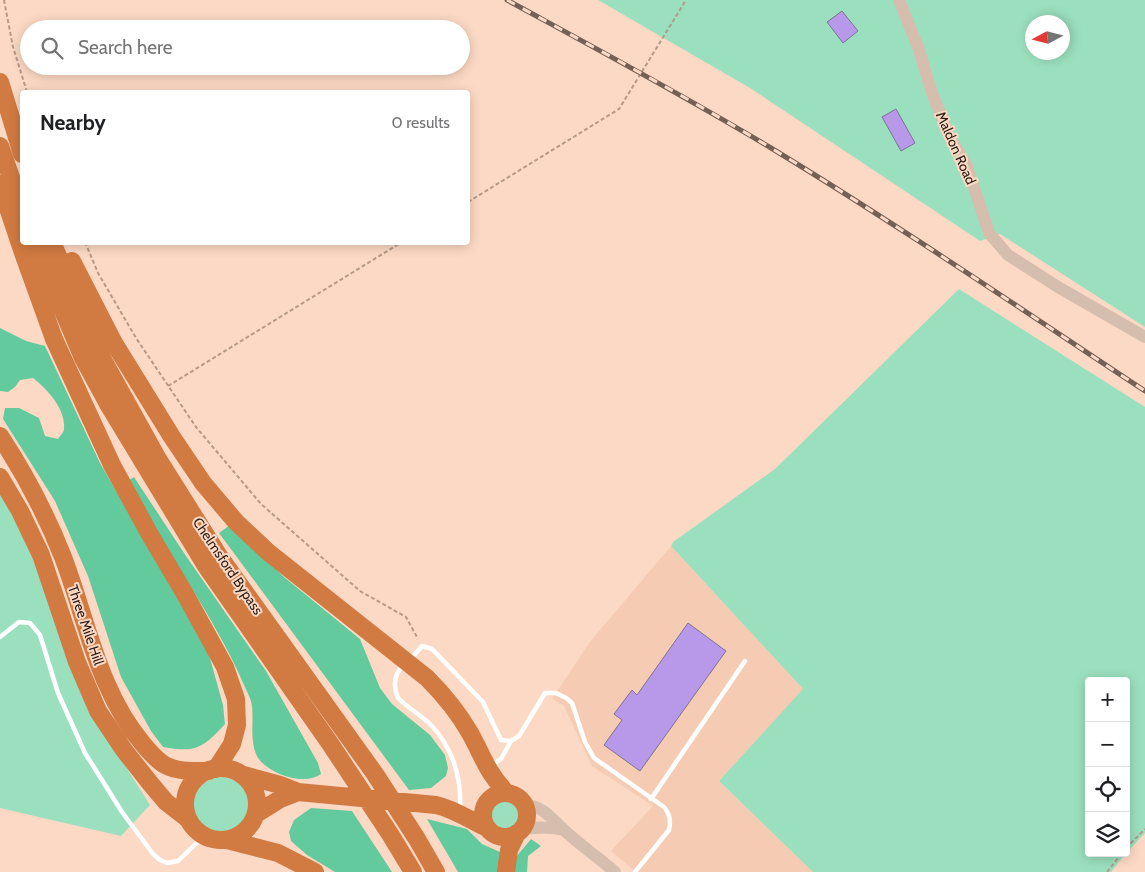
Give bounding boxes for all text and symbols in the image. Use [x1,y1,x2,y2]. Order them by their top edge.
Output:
north arrow [1025,15,1070,60]
search box [20,20,470,75]
icon: search [38,34,66,62]
text: Search here [78,36,172,59]
street label: Maldon Road [932,109,980,187]
text: Nearby [40,110,106,135]
text: 0 results [391,113,450,132]
street label: Chelmsford Bypass [189,514,267,618]
street label: Three Mile Hill [64,582,108,668]
map controls [1085,677,1130,857]
button: + [1085,677,1130,722]
button: − [1085,722,1130,767]
button: locate [1085,767,1130,812]
button: layers [1085,812,1130,857]

